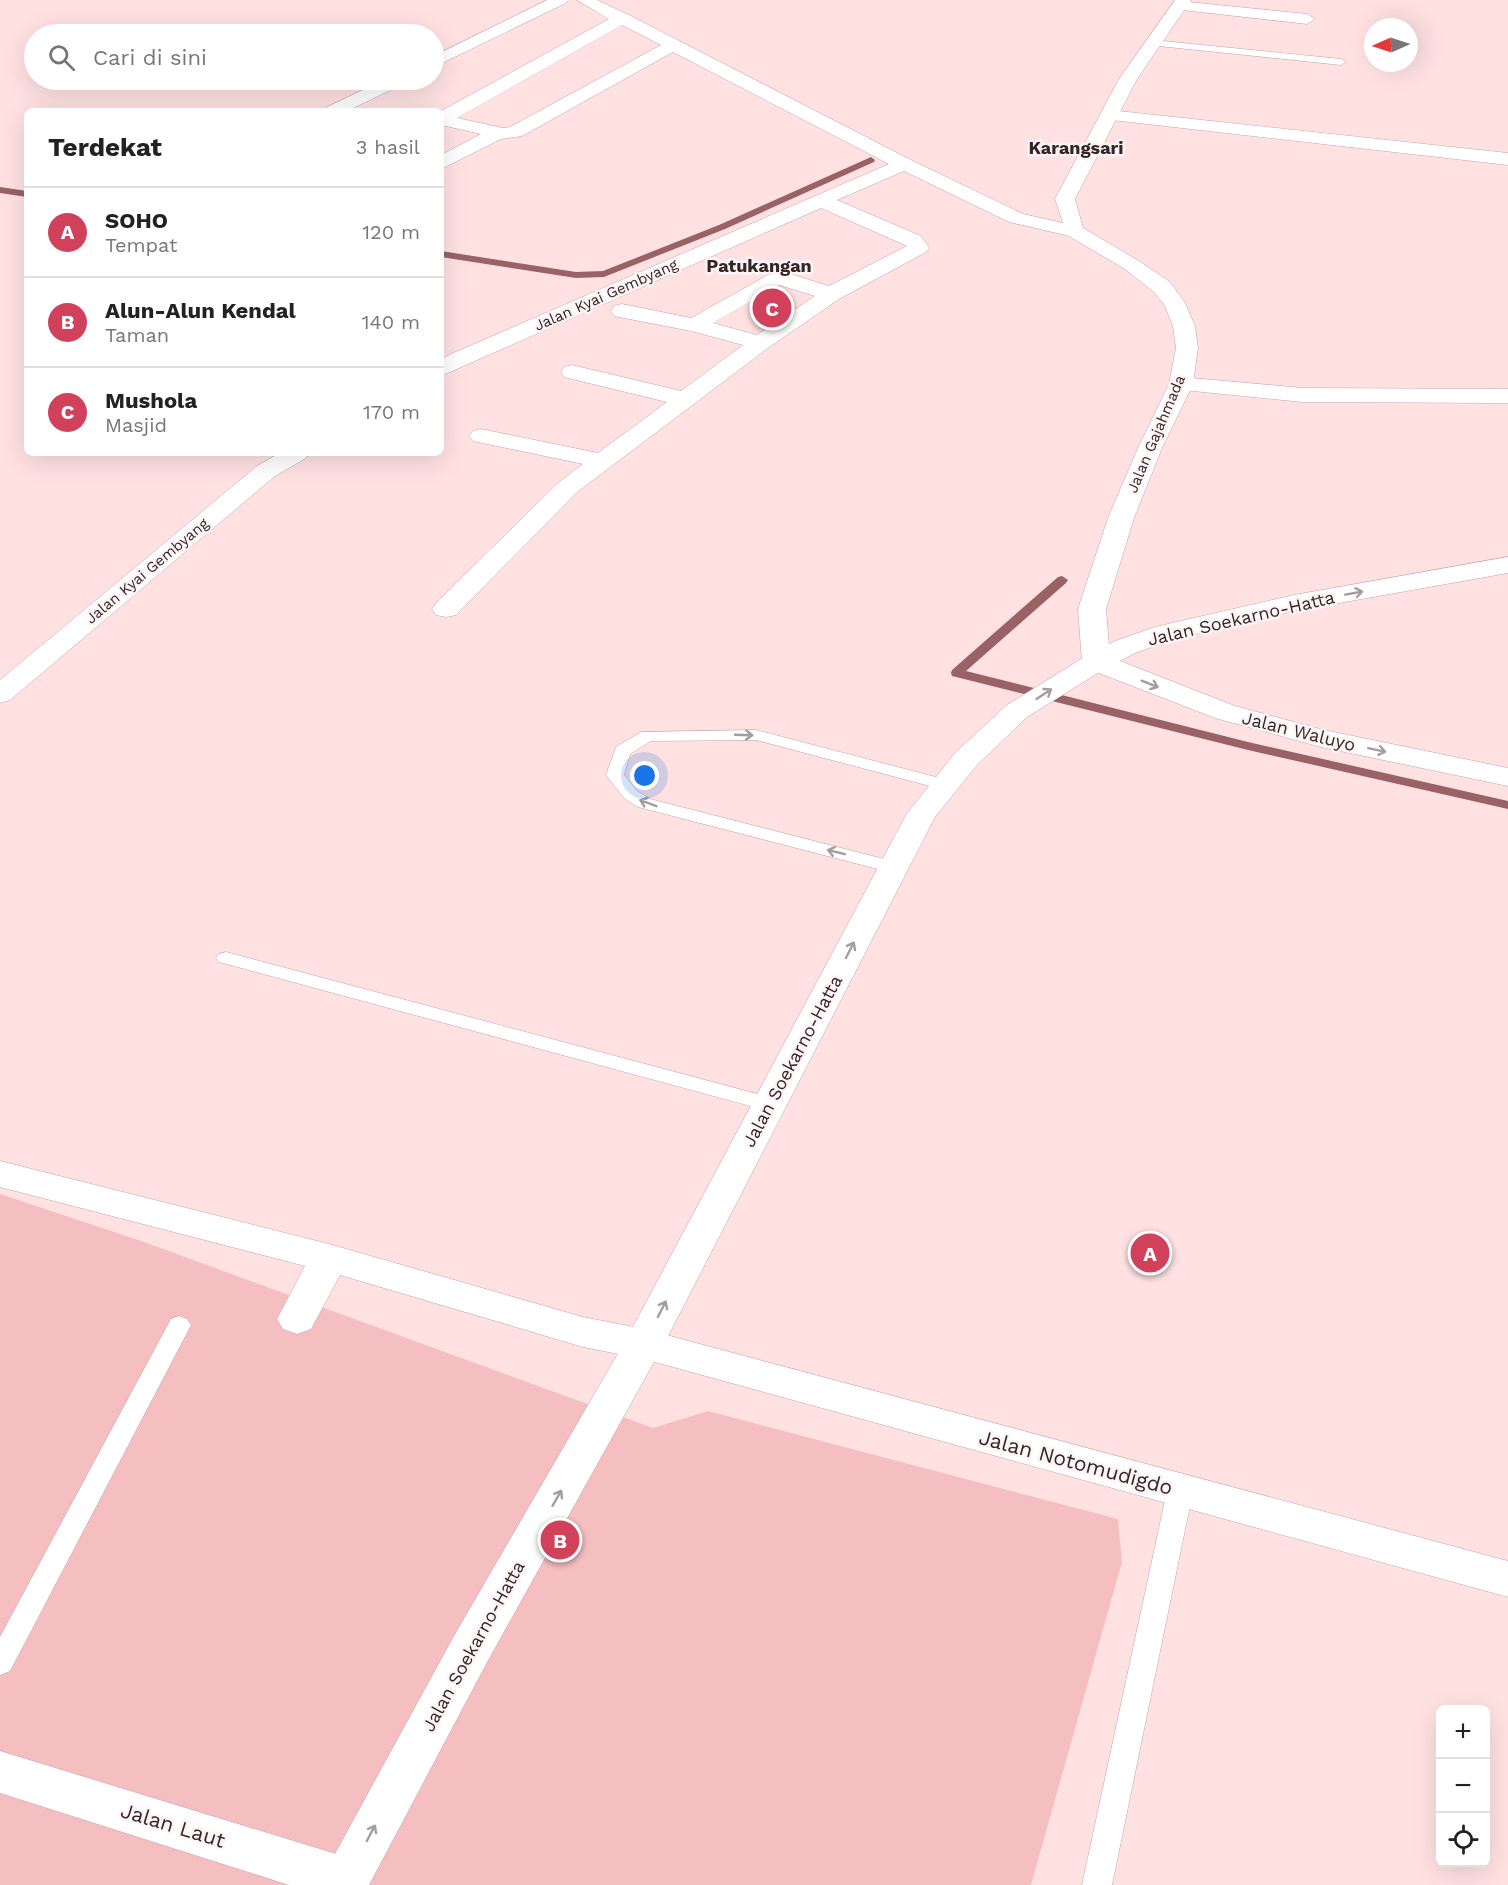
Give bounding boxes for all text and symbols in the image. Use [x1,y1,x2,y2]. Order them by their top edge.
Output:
north arrow [1364,18,1418,72]
search box [24,24,444,90]
icon: search [45,41,78,74]
text: Cari di sini [93,45,207,70]
text: Terdekat [48,132,162,162]
text: 3 hasil [356,135,420,159]
district label: Karangsari [1028,137,1124,158]
text: SOHO [105,208,168,233]
text: A [61,220,74,244]
text: 120 m [362,220,420,244]
text: Tempat [105,233,177,257]
street label: Jalan Kyai Gembyang [532,255,680,335]
district label: Patukangan [706,255,812,276]
pin: C [752,286,792,330]
text: Alun-Alun Kendal [105,298,296,323]
text: B [61,310,74,334]
text: 140 m [362,310,420,334]
text: Taman [105,323,169,347]
street label: Jalan Gajahmada [1123,372,1189,496]
text: Mushola [105,388,197,413]
text: C [61,400,74,424]
text: 170 m [363,400,420,424]
text: Masjid [105,413,167,437]
street label: Jalan Kyai Gembyang [82,514,212,628]
street label: Jalan Soekarno-Hatta [1145,586,1337,650]
one-way arrow [1344,587,1363,598]
one-way arrow [1140,679,1159,690]
one-way arrow [1035,688,1052,700]
street label: Jalan Waluyo [1240,707,1358,755]
one-way arrow [734,729,754,741]
one-way arrow [1367,745,1387,756]
your location [630,761,659,790]
one-way arrow [639,797,657,808]
one-way arrow [827,846,846,858]
one-way arrow [845,942,856,960]
street label: Jalan Soekarno-Hatta [738,972,846,1150]
pin: A [1130,1230,1170,1276]
one-way arrow [657,1301,669,1319]
street label: Jalan Notomudigdo [976,1424,1176,1500]
one-way arrow [551,1490,563,1507]
pin: B [540,1518,580,1562]
street label: Jalan Soekarno-Hatta [417,1557,529,1735]
map controls [1436,1705,1490,1867]
button: + [1436,1705,1490,1759]
button: − [1436,1759,1490,1813]
street label: Jalan Laut [118,1797,229,1853]
button: locate [1436,1813,1490,1867]
one-way arrow [366,1825,377,1843]

